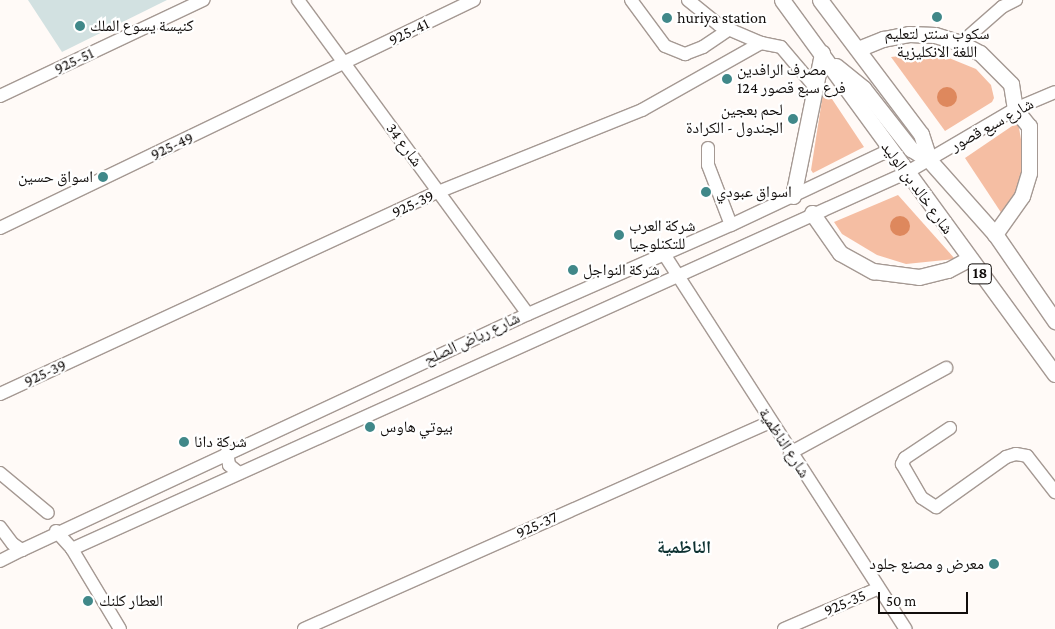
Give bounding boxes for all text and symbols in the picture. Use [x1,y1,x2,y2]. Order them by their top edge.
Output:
place label: huriya station [677,8,767,28]
marker: سكوب سنتر لتعليم اللغة الانكليزية [931,11,943,23]
marker: huriya station [661,12,673,24]
street label: 925-41 [386,14,432,50]
place label: كنيسة يسوع الملك [90,16,194,36]
marker: كنيسة يسوع الملك [74,20,86,32]
place label: سكوب سنتر لتعليم اللغة الانكليزية [884,24,990,62]
street label: 925-51 [51,44,97,78]
place label: مصرف الرافدين فرع سبع قصور 124 [737,60,846,98]
marker: مصرف الرافدين فرع سبع قصور 124 [721,73,733,85]
street label: شارع سبع قصور [947,94,1037,156]
place label: لحم بعجين الجندول - الكرادة [686,100,783,138]
marker: لحم بعجين الجندول - الكرادة [787,113,799,125]
street label: شارع 34 [382,119,426,171]
street label: 925-49 [147,128,197,164]
street label: شارع خالد بن الوليد [877,138,957,238]
place label: اسواق حسين [18,167,93,187]
marker: اسواق حسين [97,171,109,183]
place label: اسواق عبودي [716,182,792,202]
street label: 925-39 [389,186,437,222]
marker: اسواق عبودي [700,186,712,198]
place label: شركة العرب للتكنلوجيا [629,216,696,254]
marker: شركة العرب للتكنلوجيا [613,229,625,241]
place label: شركة النواجل [583,260,660,280]
road number: 18 [968,262,992,286]
marker: شركة النواجل [567,264,579,276]
street label: شارع رياض الصلح [421,308,523,370]
street label: 925-39 [21,355,69,391]
street label: شارع الناظمية [754,404,814,482]
place label: بيوتي هاوس [380,417,453,437]
marker: بيوتي هاوس [364,421,376,433]
place label: شركة دانا [194,432,247,452]
marker: شركة دانا [178,436,190,448]
street label: 925-37 [513,507,561,543]
district label: الناظمية [657,536,711,558]
place label: معرض و مصنع جلود [869,554,984,574]
marker: معرض و مصنع جلود [988,558,1000,570]
scale bar [880,582,970,614]
street label: 925-35 [821,586,869,620]
place label: العطار كلنك [99,591,163,611]
text: 50 m [886,593,916,609]
marker: العطار كلنك [81,594,95,608]

